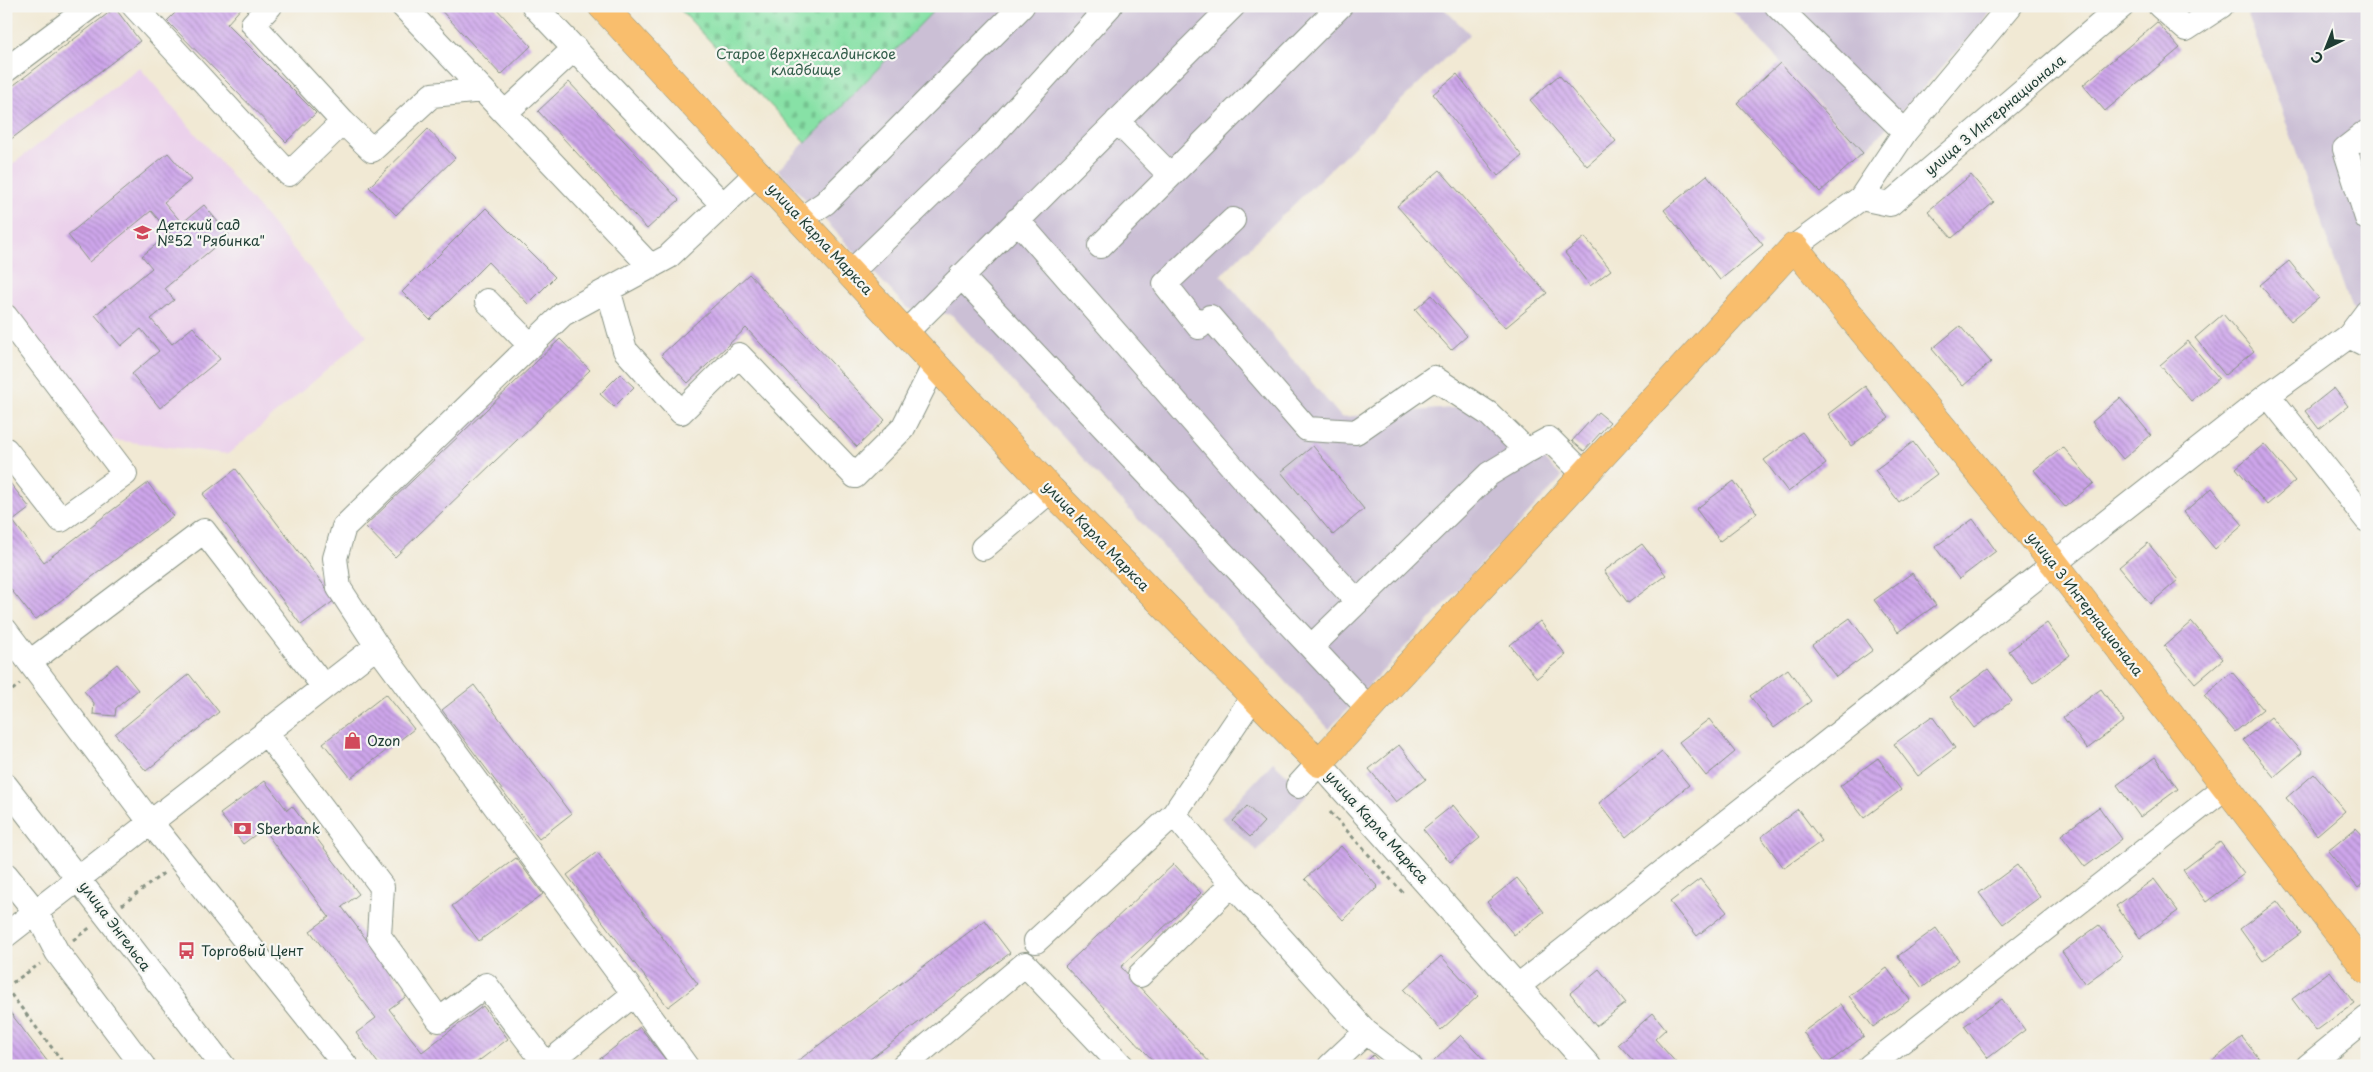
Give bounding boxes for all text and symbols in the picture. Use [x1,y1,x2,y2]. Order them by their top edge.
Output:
north arrow [2300,22,2350,72]
park label: Старое верхнесалдинское кладбище [716,43,896,80]
text: С [2306,47,2328,69]
street label: улица 3 Интернационала [1920,49,2070,180]
street label: улица Карла Маркса [763,178,878,299]
place label: Детский сад №52 "Рябинка" [156,214,265,251]
school or university icon: Детский сад №52 "Рябинка" [133,223,153,243]
street label: улица Карла Маркса [1038,476,1155,596]
street label: улица 3 Интернационала [2022,527,2149,680]
place label: Ozon [367,730,400,751]
shop icon: Ozon [343,731,363,751]
street label: улица Карла Маркса [1321,765,1434,888]
place label: Sberbank [256,818,321,839]
bank icon: Sberbank [232,819,252,839]
street label: улица Энгельса [75,876,156,975]
place label: Торговый Цент [201,940,304,961]
bus stop icon: Торговый Цент [177,941,197,961]

